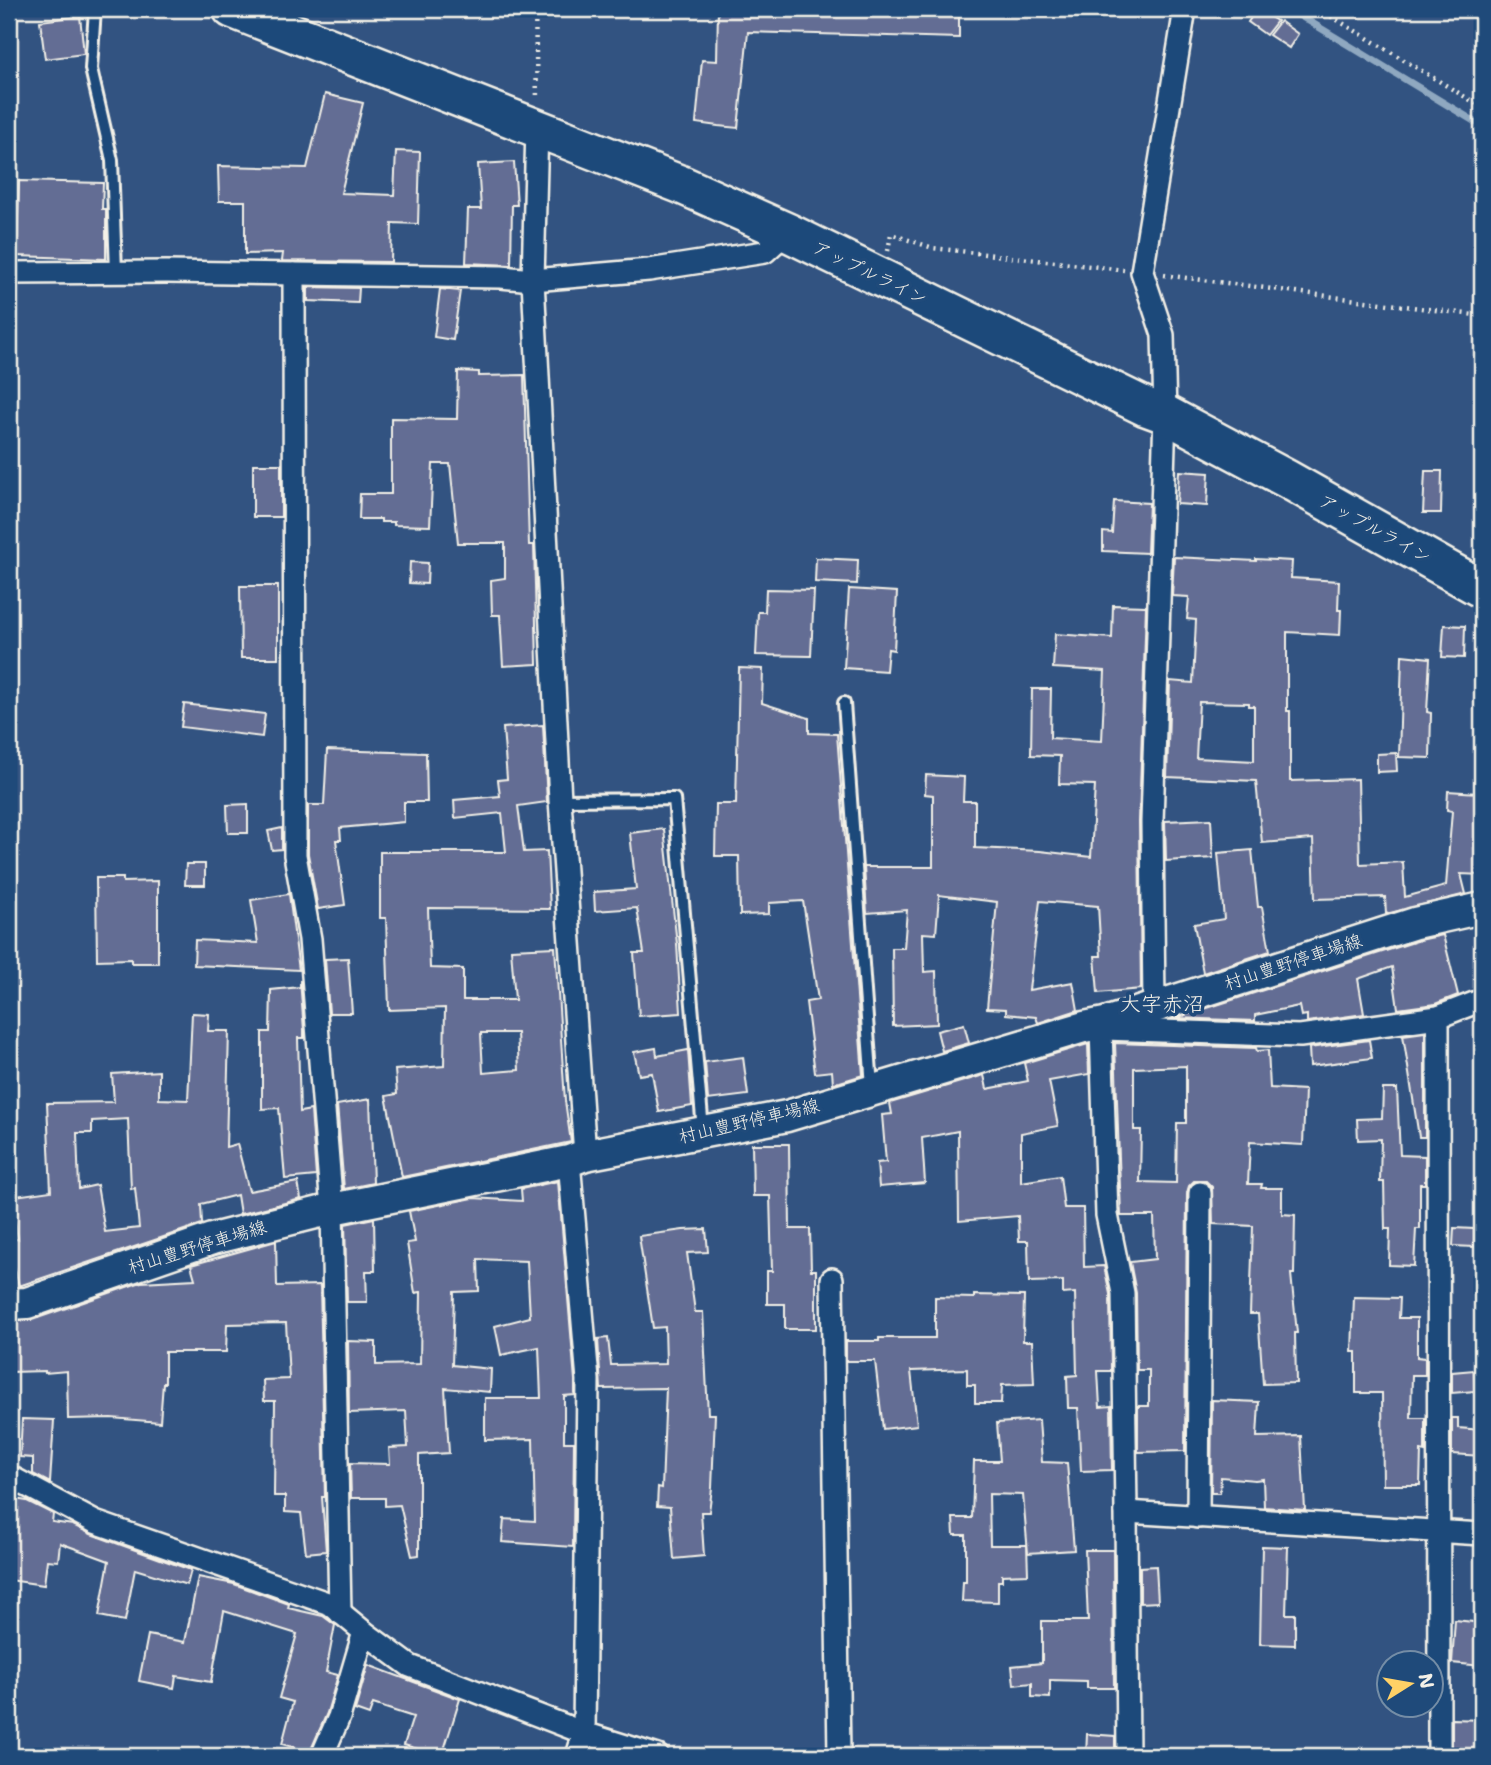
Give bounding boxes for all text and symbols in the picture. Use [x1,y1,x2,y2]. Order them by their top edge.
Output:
street label: アップルライン [809,235,931,311]
street label: アップルライン [1315,488,1435,570]
street label: 村山豊野停車場線 [1221,928,1365,996]
district label: 大字赤沼 [1120,990,1204,1018]
street label: 村山豊野停車場線 [676,1093,822,1149]
street label: 村山豊野停車場線 [125,1214,269,1280]
north arrow [1376,1650,1446,1720]
text: N [1412,1671,1440,1691]

